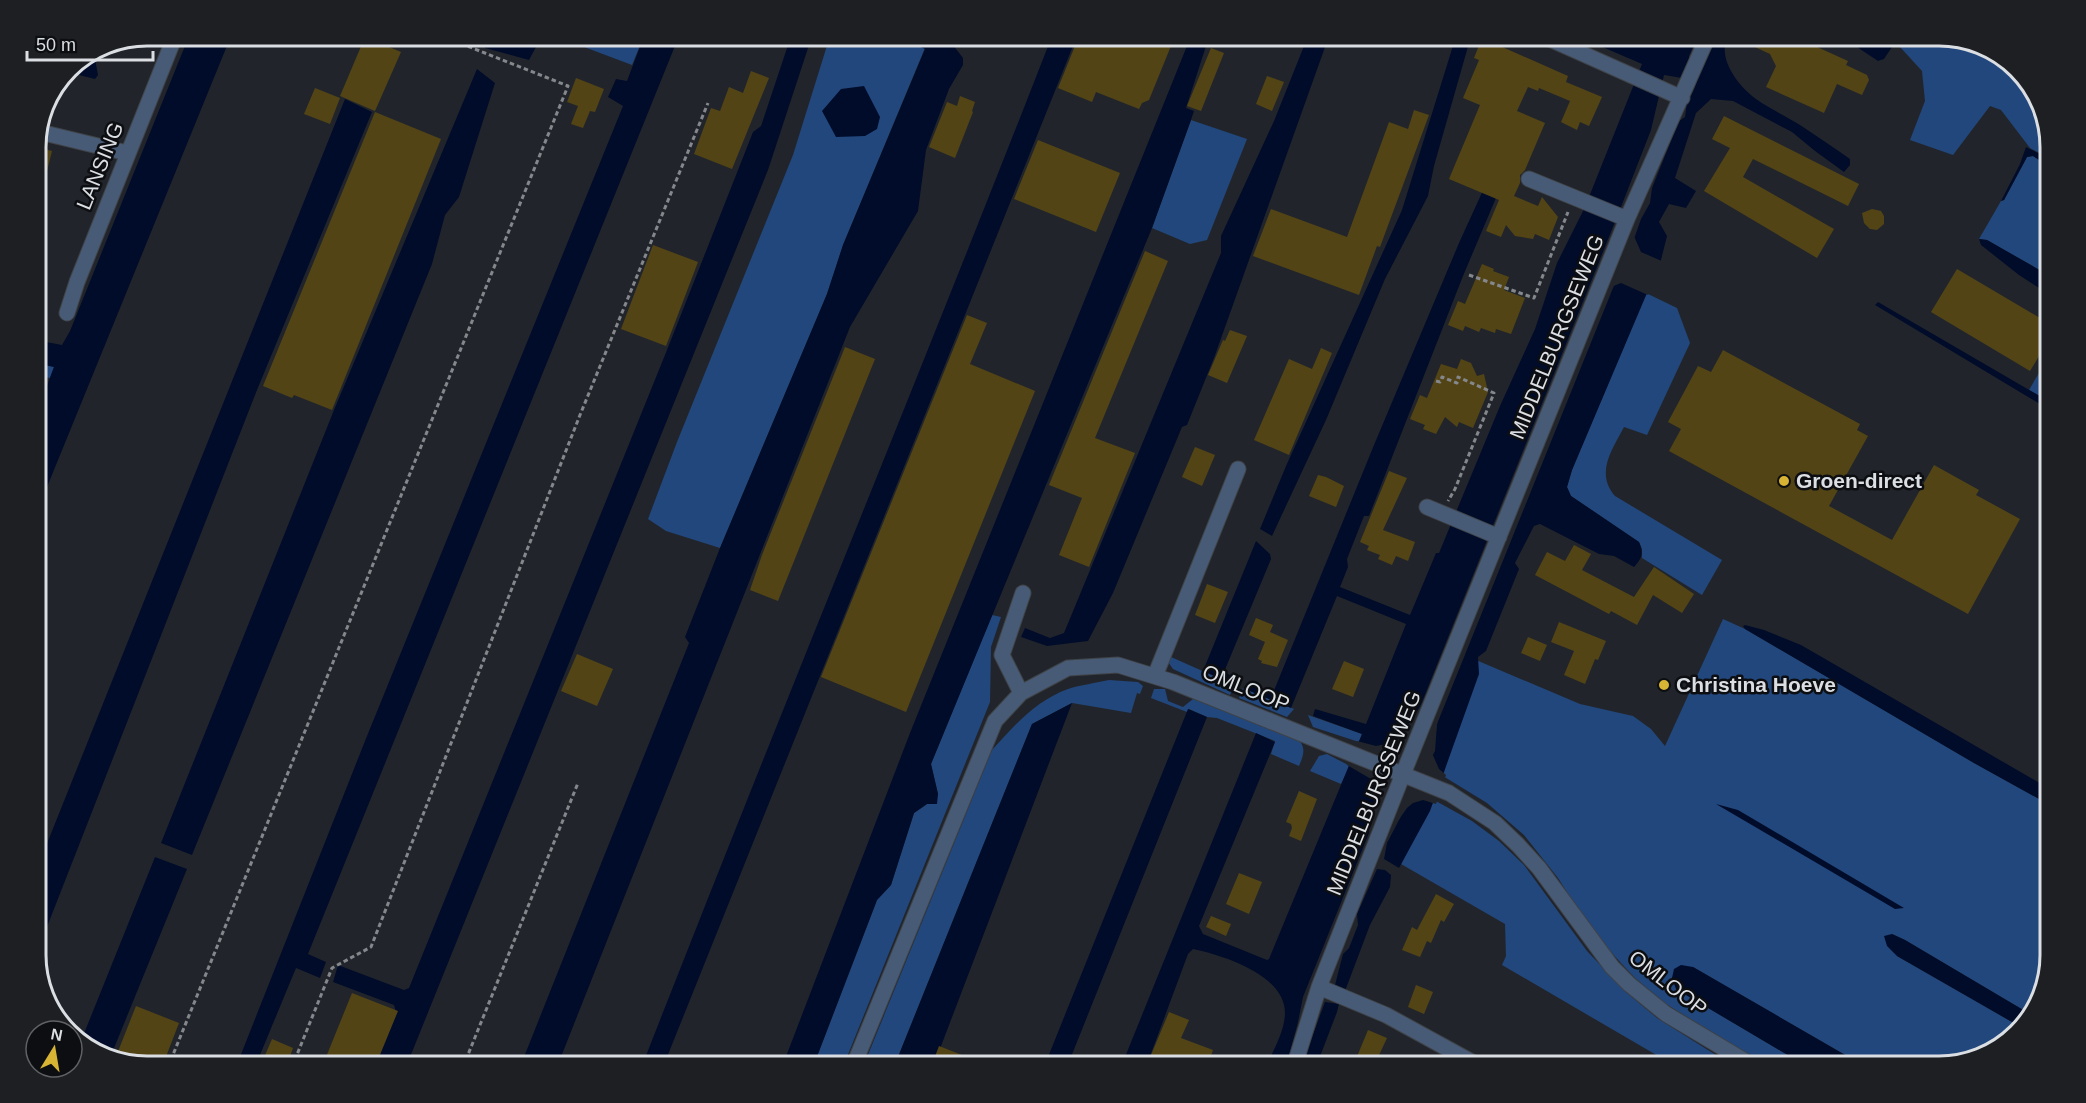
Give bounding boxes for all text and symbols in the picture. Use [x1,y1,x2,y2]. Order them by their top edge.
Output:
scale bar [27,24,153,62]
text: 50 m [36,35,76,55]
street label: LANSING [72,119,127,213]
street label: MIDDELBURGSEWEG [1505,231,1608,442]
place label: Groen-direct [1796,469,1922,492]
marker: Groen-direct [1777,474,1791,488]
street label: OMLOOP [1199,660,1293,715]
place label: Christina Hoeve [1676,673,1836,696]
marker: Christina Hoeve [1657,678,1671,692]
street label: MIDDELBURGSEWEG [1322,687,1425,898]
street label: OMLOOP [1625,945,1712,1020]
north arrow [24,1019,84,1079]
text: N [49,1025,64,1044]

